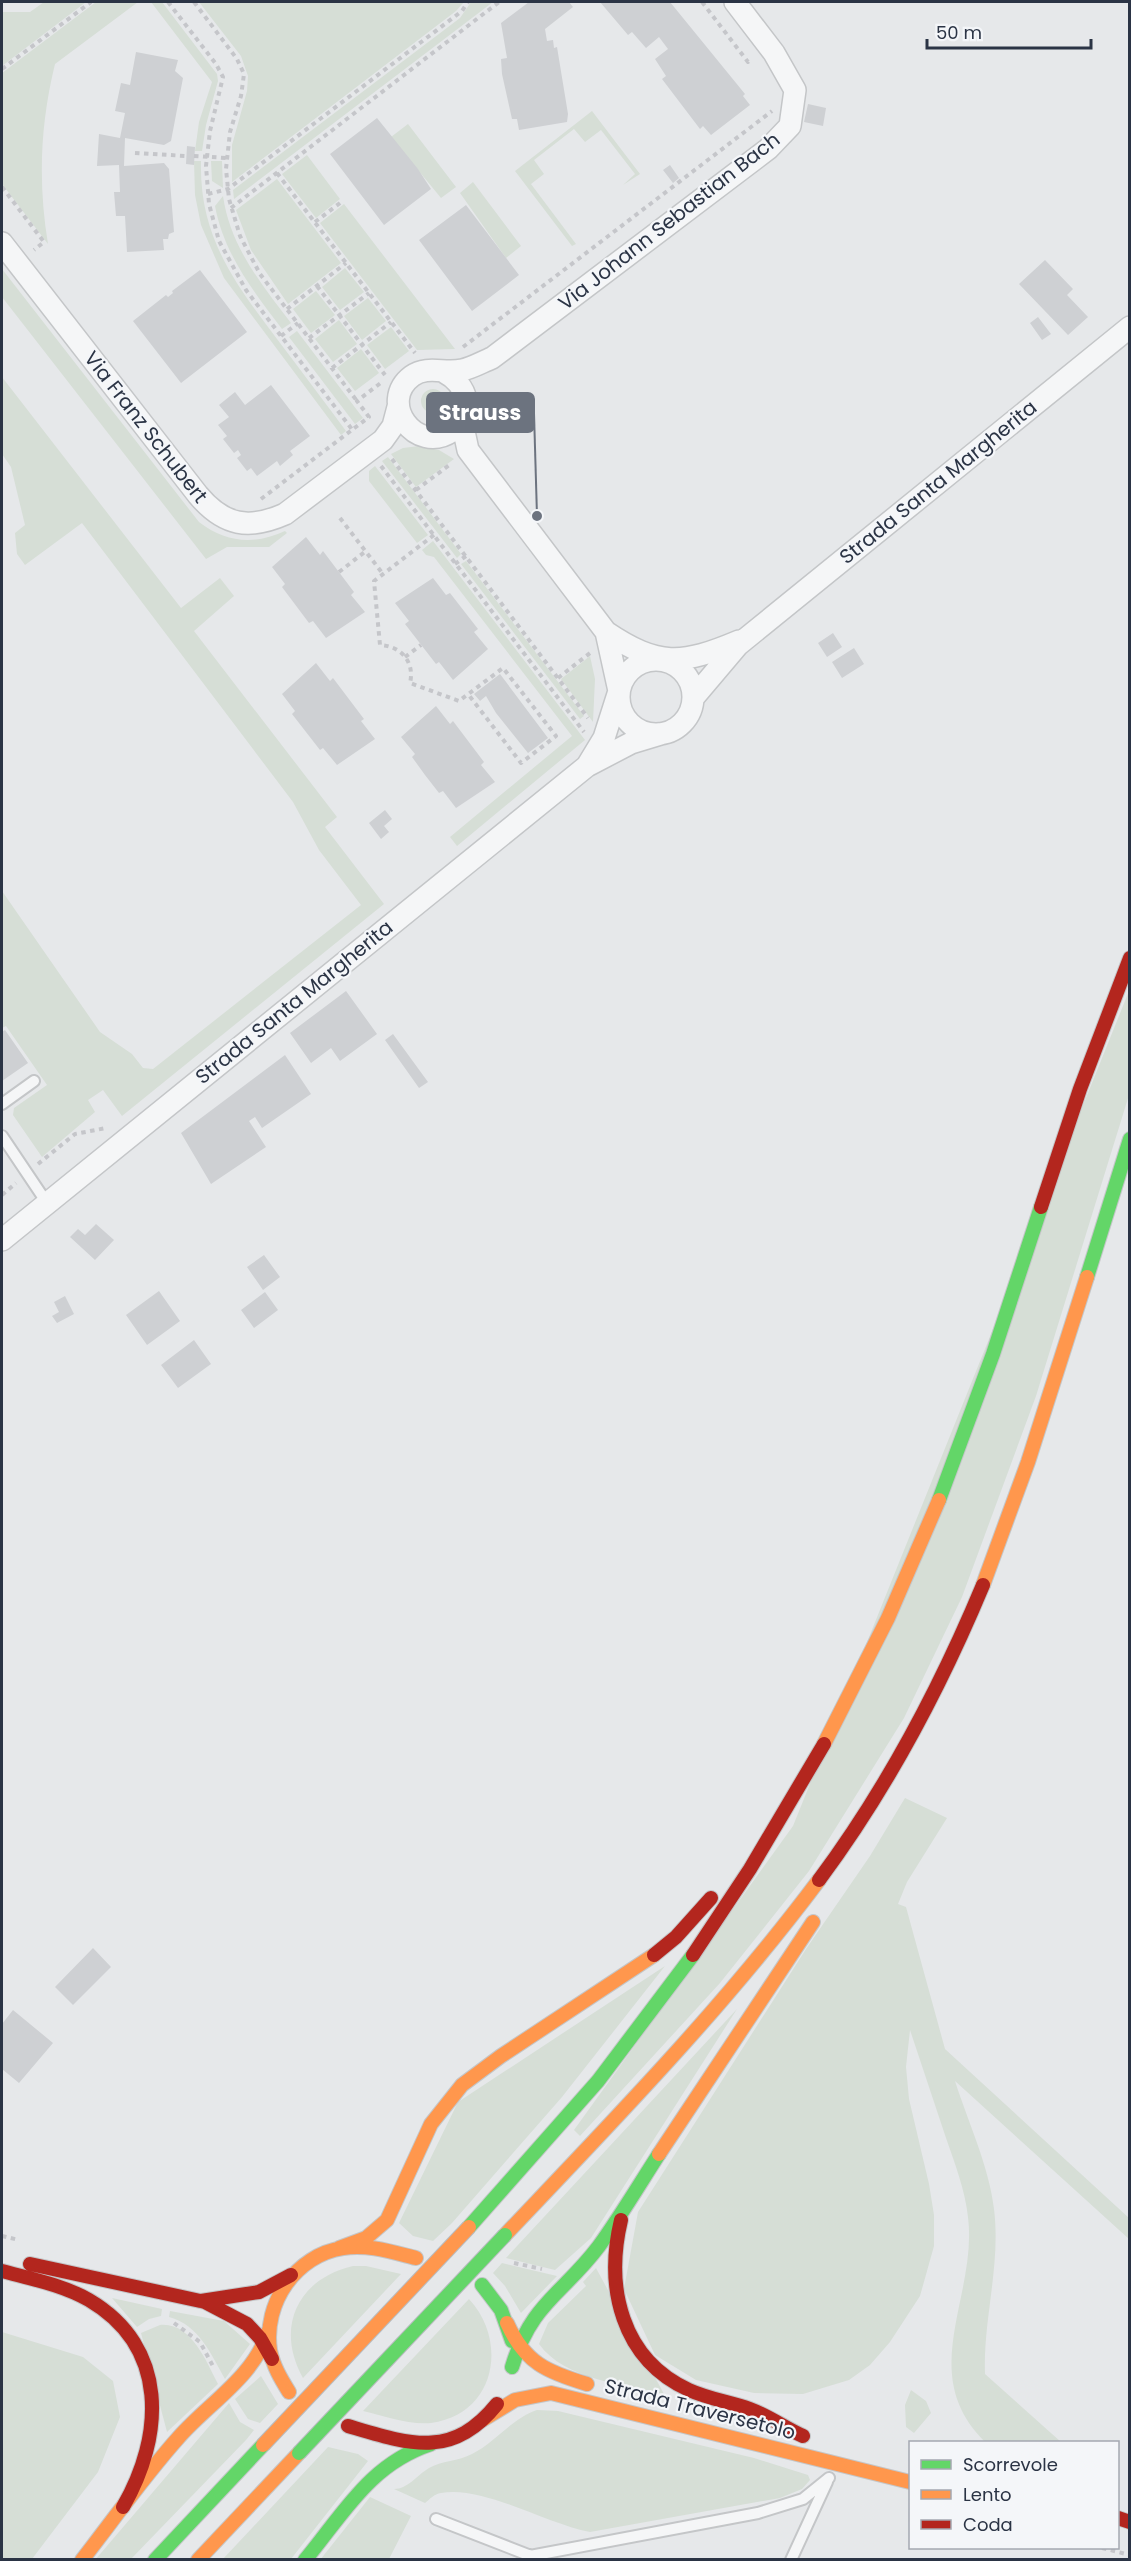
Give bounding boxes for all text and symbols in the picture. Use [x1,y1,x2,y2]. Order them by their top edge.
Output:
scale bar [927,12,1090,50]
text: 50 m [936,20,982,45]
street label: Via Johann Sebastian Bach [552,126,786,316]
street label: Via Franz Schubert [78,345,214,509]
callout: Strauss [427,393,534,432]
street label: Strada Santa Margherita [833,393,1043,571]
text: Strauss [439,398,521,427]
street label: Strada Santa Margherita [189,913,399,1091]
street label: Strada Traversetolo [602,2372,798,2446]
legend [909,2441,1119,2549]
text: Scorrevole [963,2452,1058,2477]
text: Lento [963,2482,1012,2507]
text: Coda [963,2512,1013,2537]

